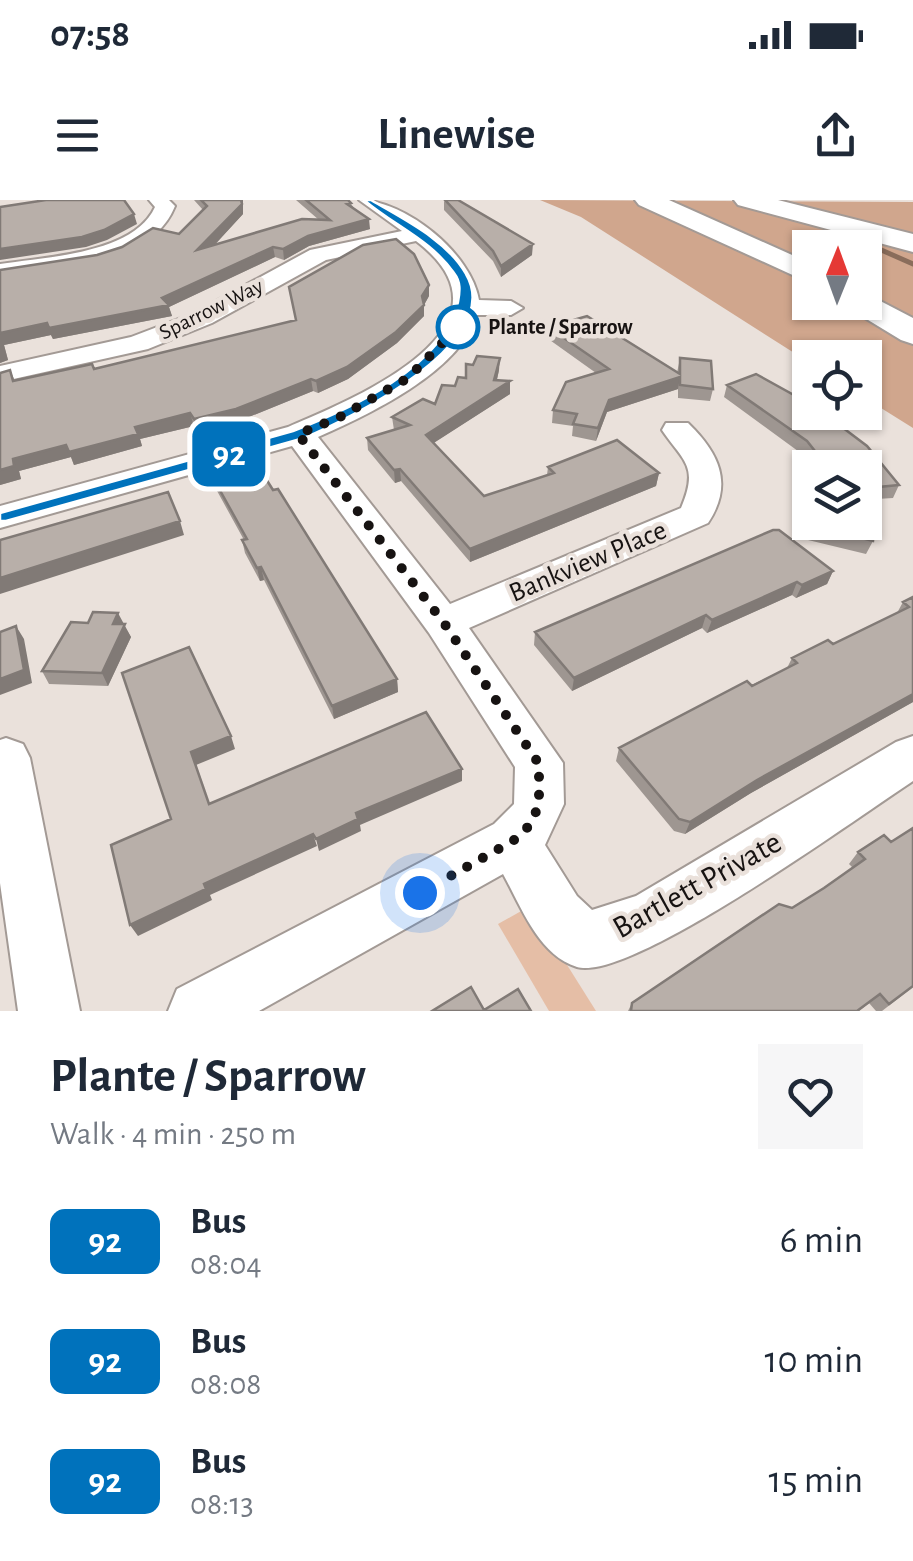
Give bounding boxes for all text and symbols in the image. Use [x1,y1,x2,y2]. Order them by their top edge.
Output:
text: 07:58 [50,16,130,54]
icon: menu [50,108,105,163]
icon: share [808,108,863,163]
text: Linewise [378,112,535,157]
north arrow [792,230,882,320]
map controls [792,230,882,540]
street label: Sparrow Way [156,274,267,344]
marker: Plante / Sparrow [437,306,479,348]
place label: Plante / Sparrow [488,316,633,338]
button: locate [792,340,882,430]
line badge: 92 [184,422,274,486]
text: 92 [212,437,246,472]
button: layers [792,450,882,540]
street label: Bankview Place [505,516,671,608]
street label: Bartlett Private [607,826,787,944]
your location [395,868,445,918]
button: heart [758,1044,863,1149]
text: Plante / Sparrow [50,1053,366,1101]
text: Walk · 4 min · 250 m [50,1118,296,1150]
text: Bus [190,1203,246,1241]
text: 6 min [780,1222,863,1260]
text: 92 [88,1224,122,1259]
text: 08:04 [190,1248,262,1280]
text: Bus [190,1323,246,1361]
text: 10 min [764,1342,863,1380]
text: 92 [88,1344,122,1379]
text: 08:08 [190,1368,261,1400]
text: Bus [190,1443,246,1481]
text: 15 min [769,1462,863,1500]
text: 92 [88,1464,122,1499]
text: 08:13 [190,1488,254,1520]

